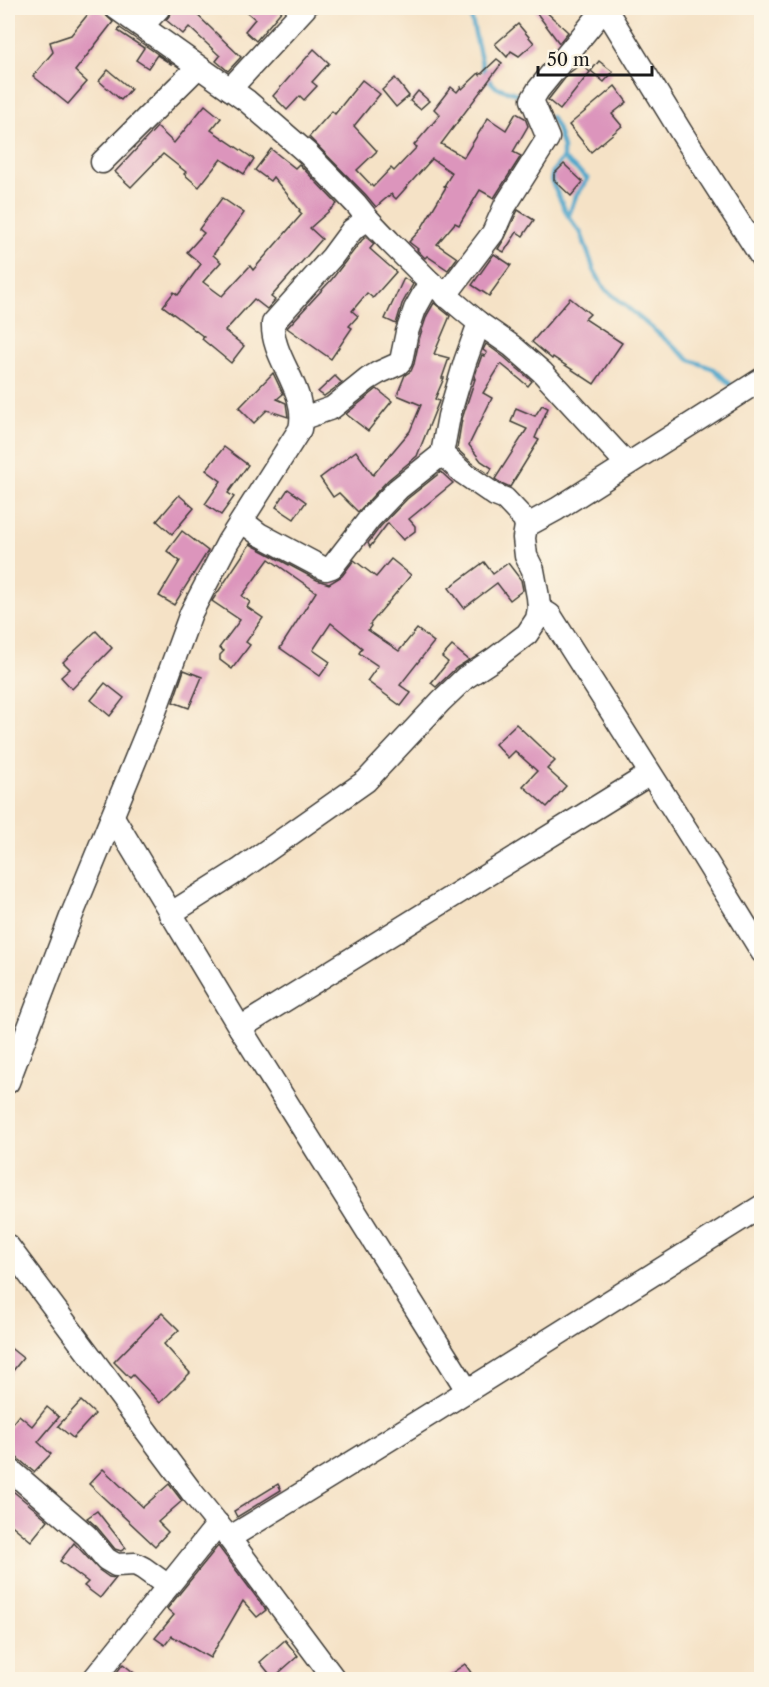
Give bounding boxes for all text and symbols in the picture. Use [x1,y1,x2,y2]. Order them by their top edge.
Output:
scale bar [538,39,652,77]
text: 50 m [547,49,590,71]

